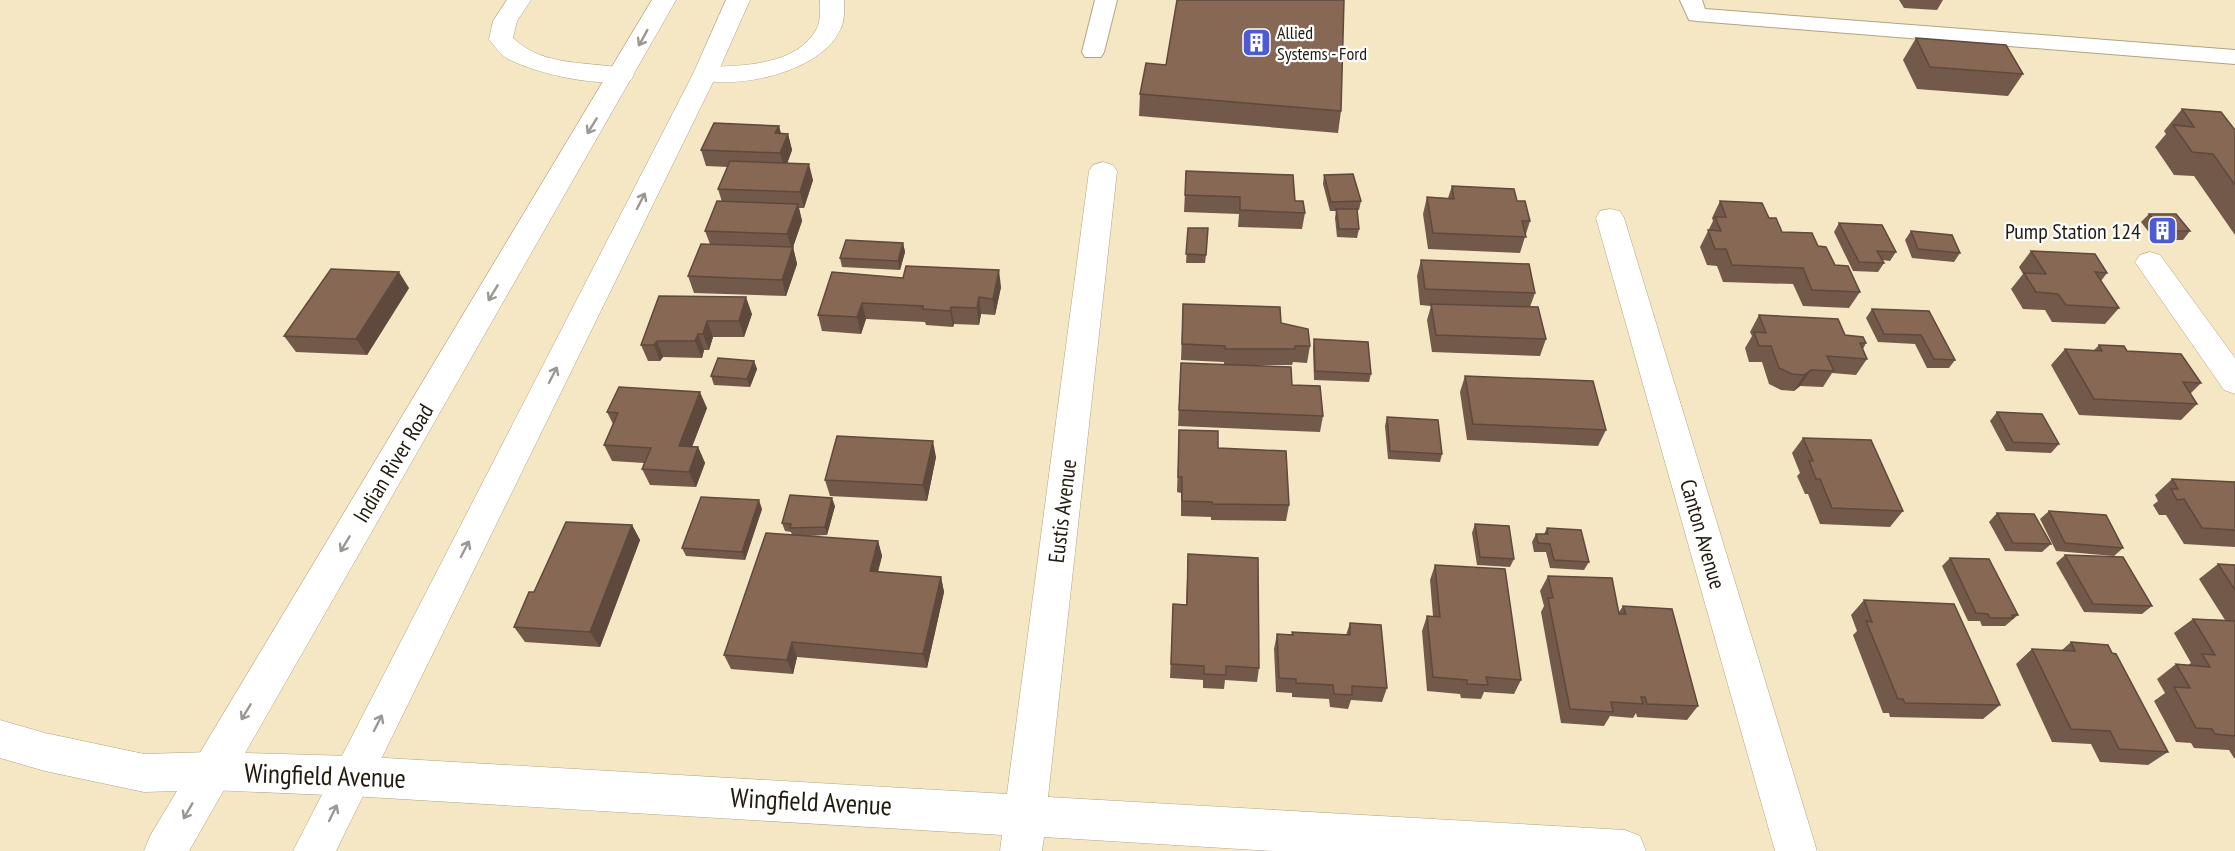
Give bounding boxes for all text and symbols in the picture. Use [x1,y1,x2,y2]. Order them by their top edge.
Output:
place label: Allied Systems - Ford [1277,21,1367,65]
building icon: Allied Systems - Ford [1240,27,1272,59]
one-way arrow [637,28,648,46]
one-way arrow [586,117,598,134]
one-way arrow [635,192,647,210]
building icon: Pump Station 124 [2146,215,2178,247]
place label: Pump Station 124 [2005,217,2141,245]
one-way arrow [487,285,499,302]
one-way arrow [547,367,559,384]
street label: Indian River Road [347,399,439,527]
street label: Eustis Avenue [1042,457,1082,565]
street label: Canton Avenue [1674,476,1732,592]
one-way arrow [339,535,351,552]
one-way arrow [460,541,472,559]
one-way arrow [240,703,252,720]
one-way arrow [373,715,384,733]
street label: Wingfield Avenue [244,755,406,795]
street label: Wingfield Avenue [729,780,893,822]
one-way arrow [182,802,194,819]
one-way arrow [327,805,339,823]

